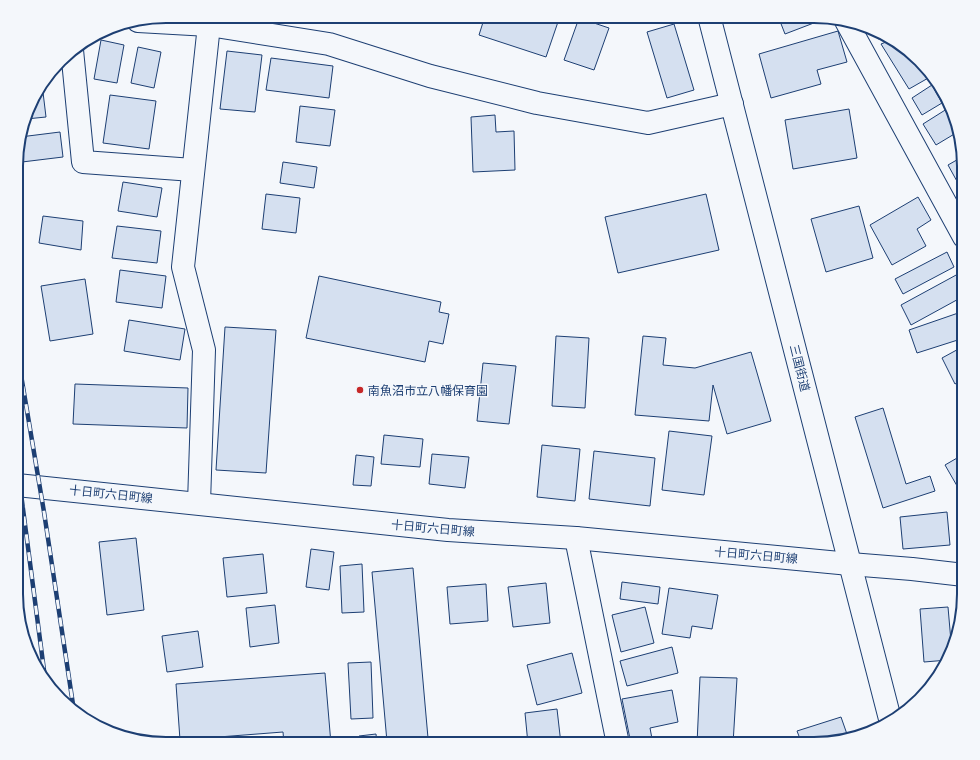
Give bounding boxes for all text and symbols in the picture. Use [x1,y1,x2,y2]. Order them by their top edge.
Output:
street label: 三国街道 [788,343,812,393]
place label: 南魚沼市立八幡保育園 [368,384,488,397]
marker: 南魚沼市立八幡保育園 [355,385,365,395]
street label: 十日町六日町線 [69,483,153,505]
street label: 十日町六日町線 [391,518,475,538]
street label: 十日町六日町線 [714,545,798,565]

